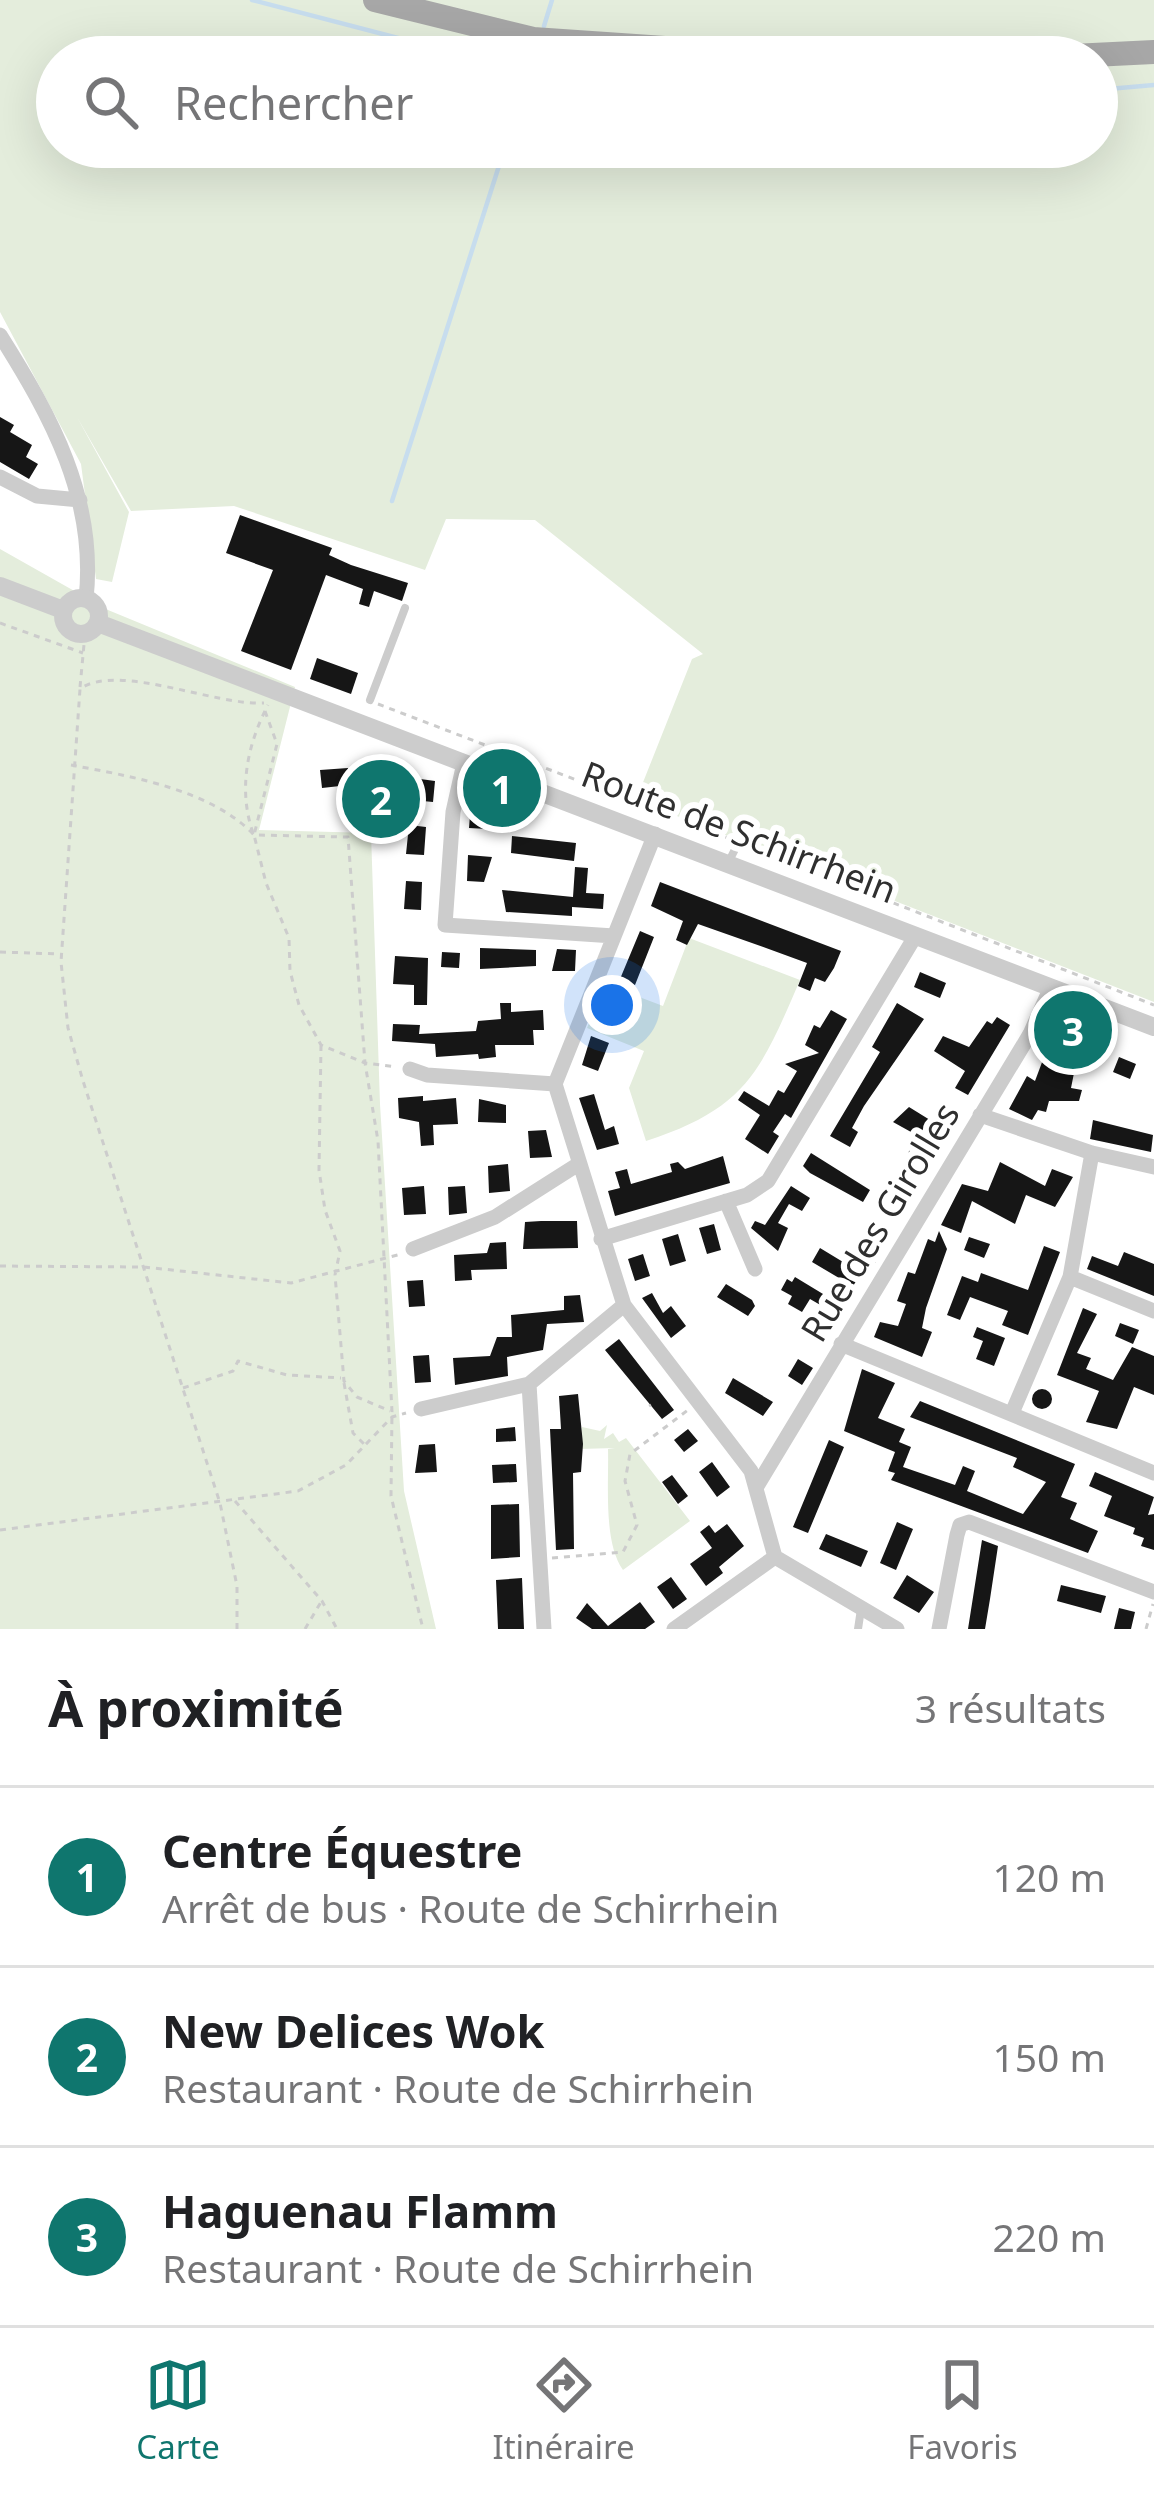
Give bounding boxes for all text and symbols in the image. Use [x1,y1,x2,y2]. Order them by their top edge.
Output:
search box [36,36,1118,168]
icon: search [78,69,144,135]
text: Rechercher [174,72,413,133]
pin: 1 [463,743,541,833]
street label: Route de Schirrhein [575,749,904,914]
pin: 2 [342,754,420,844]
your location [582,975,642,1035]
pin: 3 [1034,985,1112,1075]
street label: Rue des Girolles [789,1093,970,1350]
text: À proximité [48,1672,344,1742]
text: 3 résultats [915,1681,1106,1734]
text: Centre Équestre [162,1820,522,1881]
text: 1 [76,1850,98,1903]
text: 120 m [992,1850,1106,1903]
text: Arrêt de bus · Route de Schirrhein [162,1881,779,1934]
text: New Delices Wok [162,2000,544,2061]
text: 2 [76,2030,98,2083]
text: 150 m [992,2030,1106,2083]
text: Restaurant · Route de Schirrhein [162,2061,754,2114]
text: Haguenau Flamm [162,2180,558,2241]
text: 3 [76,2210,98,2263]
text: 220 m [992,2210,1106,2263]
text: Restaurant · Route de Schirrhein [162,2241,754,2294]
tab: Carte [136,2352,220,2469]
tab: Itinéraire [492,2352,635,2469]
tab: Favoris [907,2352,1018,2469]

